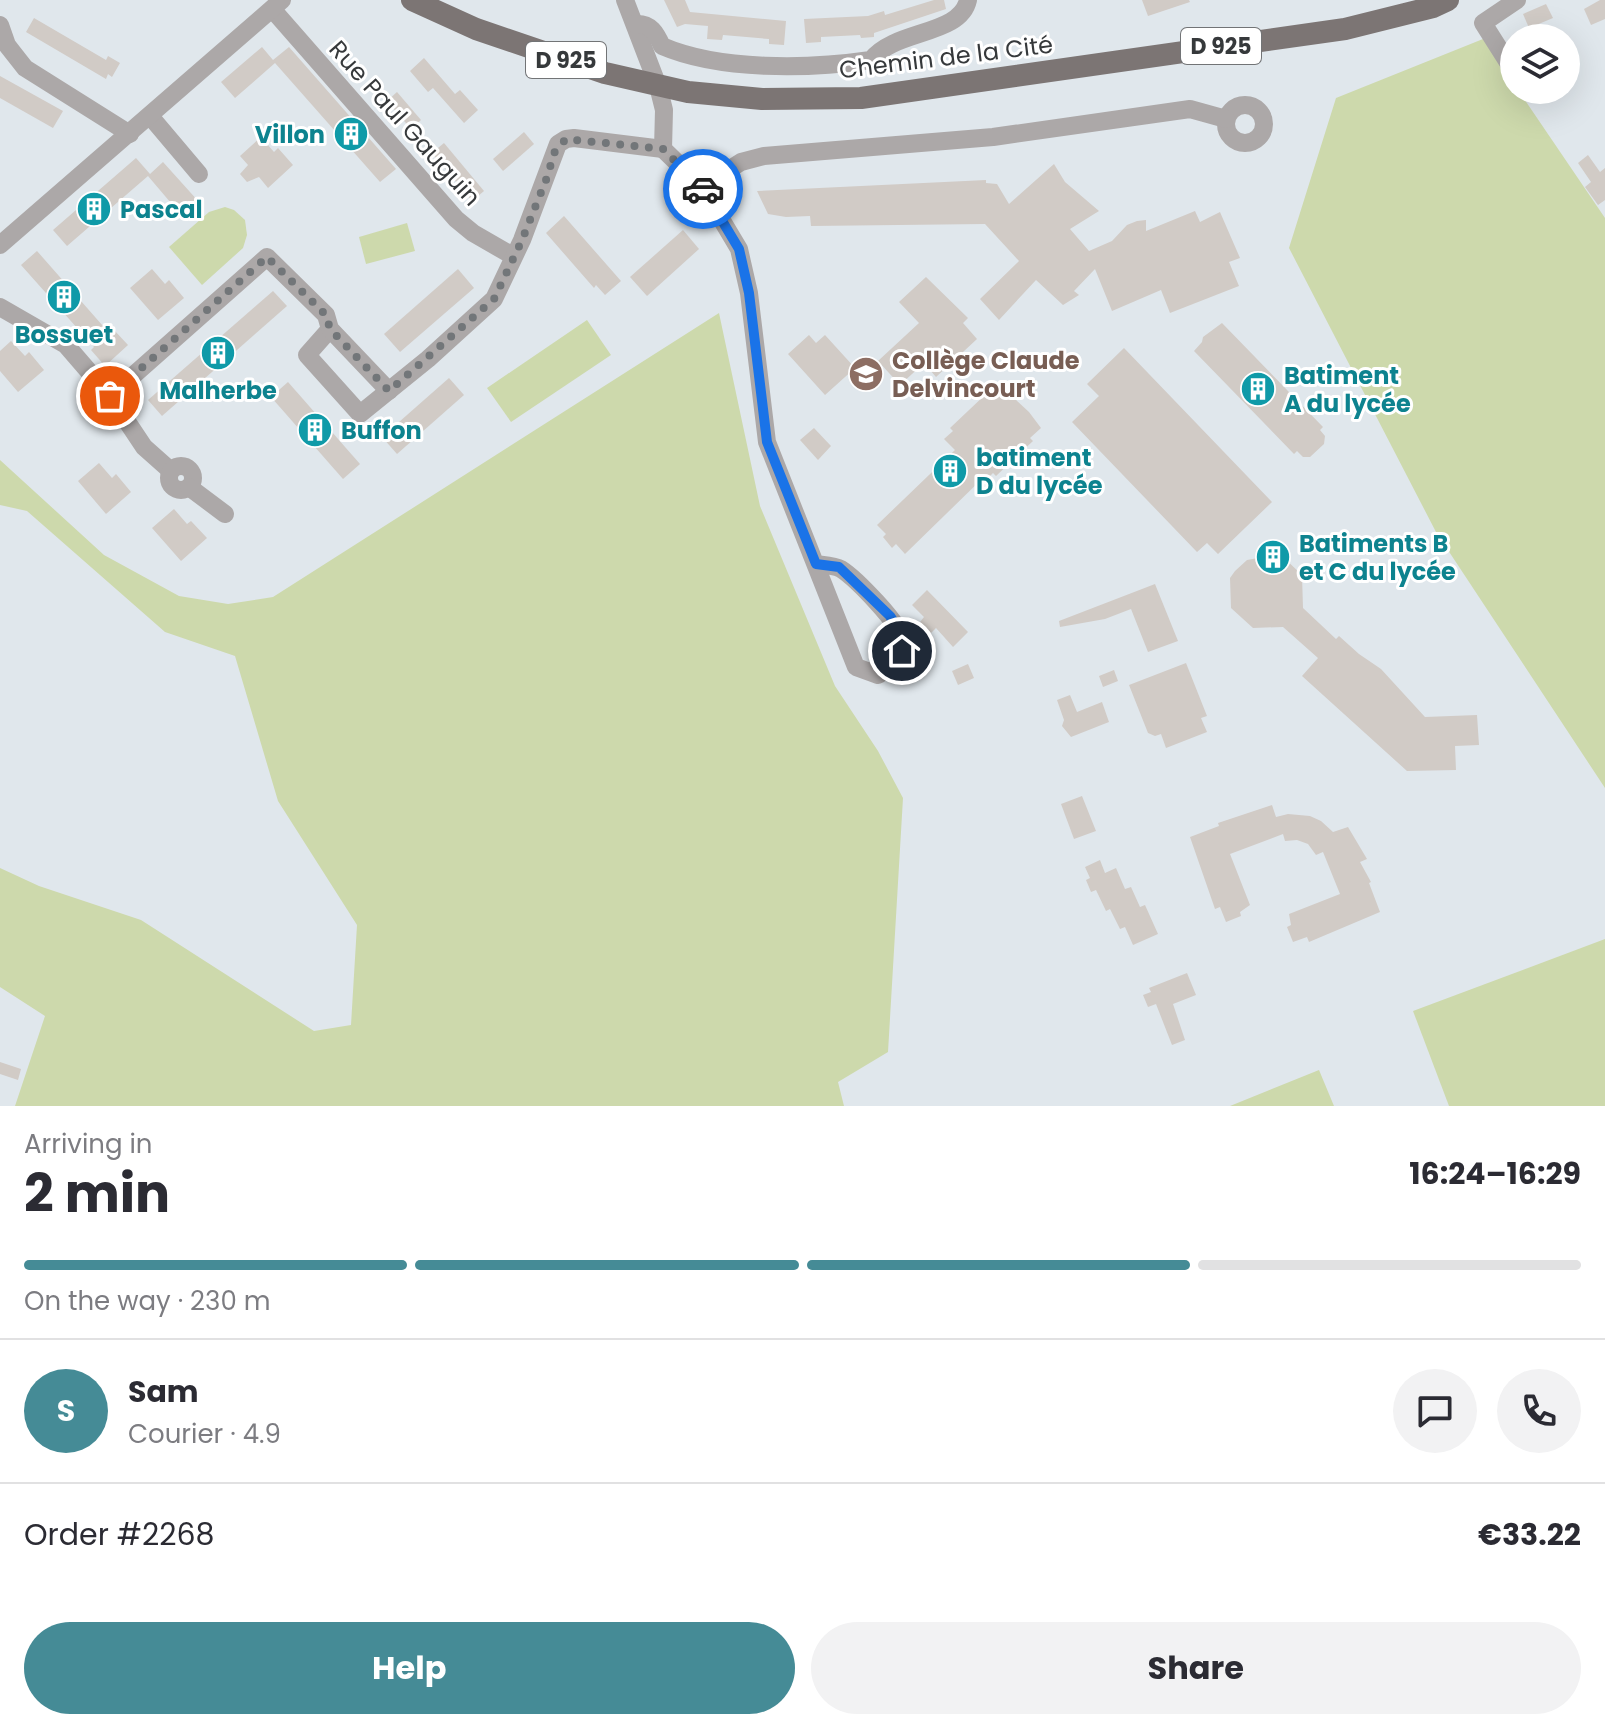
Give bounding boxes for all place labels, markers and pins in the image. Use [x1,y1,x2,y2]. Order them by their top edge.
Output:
building icon: Villon [332,115,370,153]
place label: Villon [255,118,325,151]
building icon: Pascal [75,190,113,228]
place label: Pascal [120,193,203,226]
building icon: Bossuet [45,278,83,316]
place label: Bossuet [15,318,113,351]
building icon: Malherbe [199,334,237,372]
place label: Collège Claude Delvincourt [892,344,1080,405]
school or university icon: Collège Claude Delvincourt [847,355,885,393]
place label: Batiment A du lycée [1284,359,1411,420]
pin [76,362,144,430]
building icon: Batiment A du lycée [1239,370,1277,408]
place label: Malherbe [159,374,277,407]
building icon: Buffon [296,411,334,449]
place label: Buffon [341,414,422,447]
place label: batiment D du lycée [976,441,1103,502]
building icon: batiment D du lycée [931,452,969,490]
place label: Batiments B et C du lycée [1299,527,1456,588]
building icon: Batiments B et C du lycée [1254,538,1292,576]
pin [868,617,936,685]

